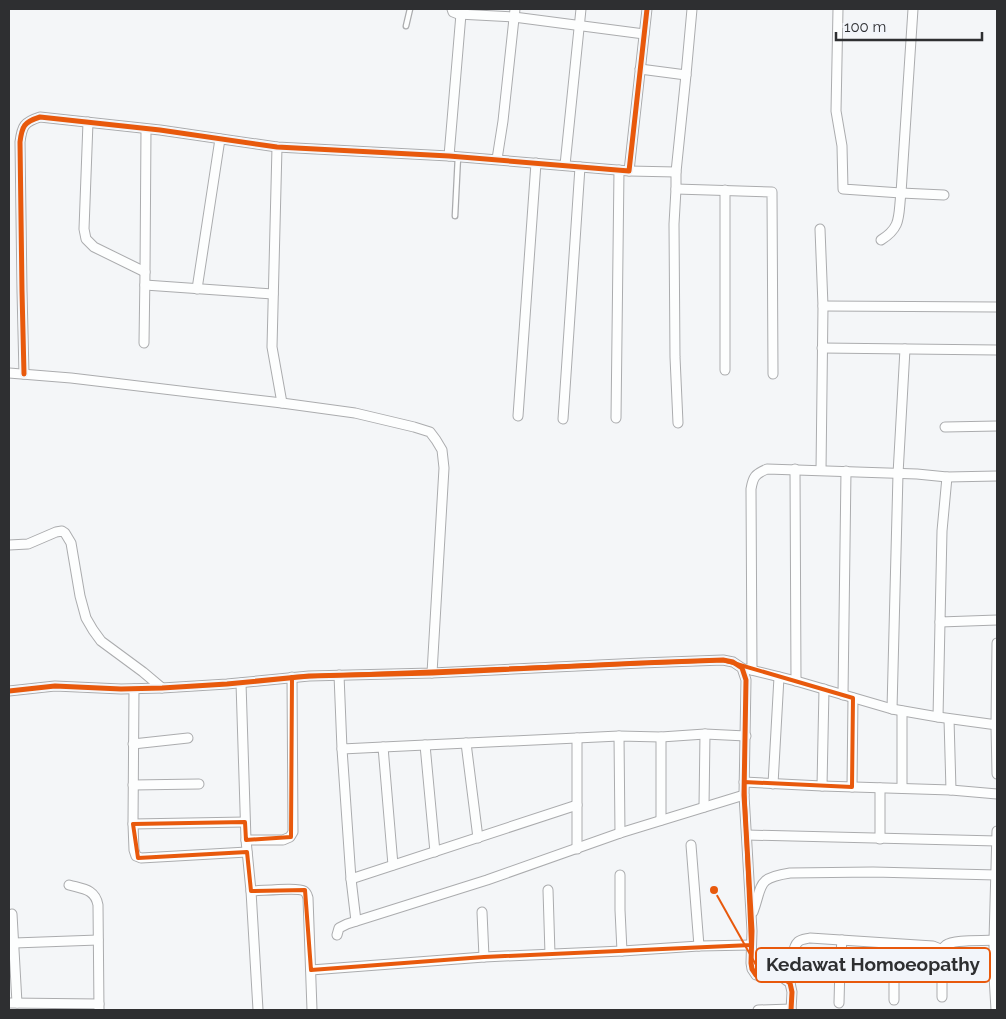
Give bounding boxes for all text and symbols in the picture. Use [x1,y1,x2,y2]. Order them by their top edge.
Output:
scale bar [836,10,982,42]
text: 100 m [844,18,886,36]
callout: Kedawat Homoeopathy [756,948,990,982]
text: Kedawat Homoeopathy [766,953,981,975]

